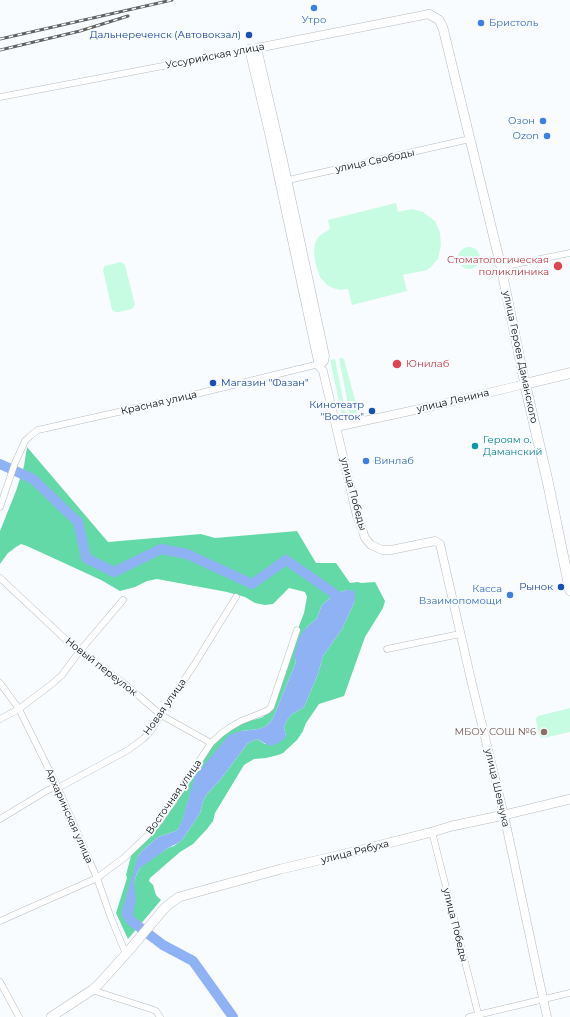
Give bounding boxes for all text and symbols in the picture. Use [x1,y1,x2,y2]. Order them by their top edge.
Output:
marker: Утро [309,3,319,13]
place label: Утро [302,14,326,26]
place label: Бристоль [489,17,538,29]
marker: Бристоль [476,18,486,28]
place label: Дальнереченск (Автовокзал) [90,29,241,41]
marker: Дальнереченск (Автовокзал) [244,30,254,40]
street label: Уссурийская улица [164,41,266,71]
place label: Озон [508,115,535,127]
marker: Озон [538,116,548,126]
place label: Ozon [513,130,539,142]
marker: Ozon [542,131,552,141]
street label: улица Свободы [334,147,416,175]
place label: Стоматологическая поликлиника [447,254,549,278]
marker: Стоматологическая поликлиника [552,260,564,272]
street label: улица Героев Даманского [500,290,540,424]
marker: Юнилаб [391,358,403,370]
place label: Юнилаб [406,358,449,370]
place label: Магазин "Фазан" [221,377,309,389]
marker: Магазин "Фазан" [208,378,218,388]
street label: улица Ленина [416,387,490,415]
street label: Красная улица [120,388,198,418]
place label: Кинотеатр "Восток" [309,399,364,422]
marker: Кинотеатр "Восток" [367,406,377,416]
place label: Героям о. Даманский [483,434,542,458]
marker: Героям о. Даманский [470,441,480,451]
place label: Винлаб [374,455,414,467]
street label: улица Победы [337,456,369,532]
marker: Винлаб [361,456,371,466]
place label: Рынок [519,581,553,593]
marker: Рынок [556,582,566,592]
place label: Касса Взаимопомощи [419,583,502,606]
marker: Касса Взаимопомощи [505,590,515,600]
street label: Новый переулок [63,635,139,699]
street label: Новая улица [141,676,189,738]
place label: МБОУ СОШ №6 [454,726,536,738]
marker: МБОУ СОШ №6 [539,727,549,737]
street label: улица Шевчука [482,748,512,828]
street label: Восточная улица [144,757,204,837]
street label: Архаринская улица [43,767,95,865]
street label: улица Рябуха [320,838,390,866]
street label: улица Победы [440,887,470,963]

